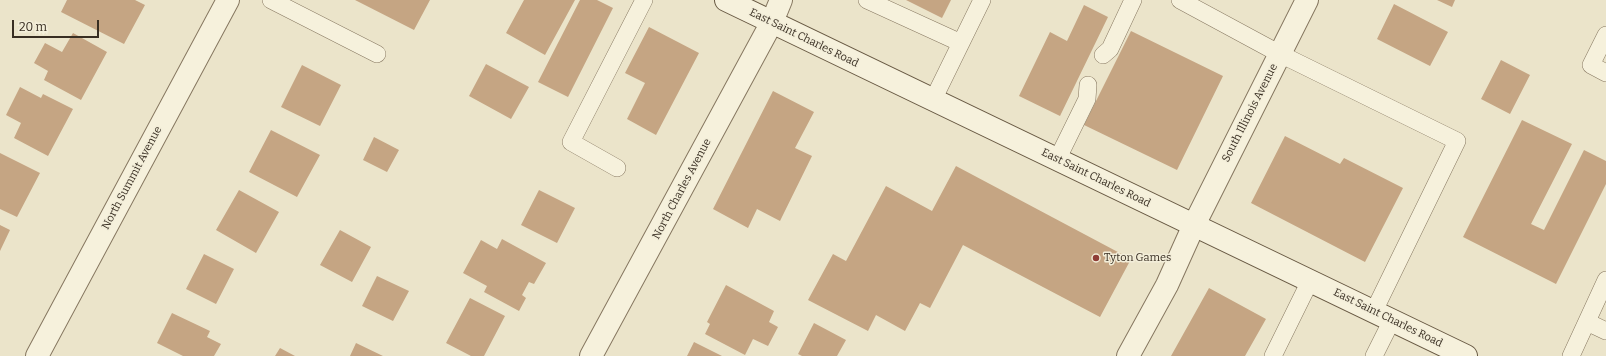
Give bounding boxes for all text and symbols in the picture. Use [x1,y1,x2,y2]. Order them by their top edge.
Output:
street label: East Saint Charles Road [747,6,861,70]
scale bar [14,12,101,38]
text: 20 m [19,20,47,34]
street label: South Illinois Avenue [1219,62,1281,164]
street label: North Summit Avenue [99,124,165,232]
street label: North Charles Avenue [650,136,714,242]
street label: East Saint Charles Road [1039,146,1153,210]
place label: Tyton Games [1104,251,1171,265]
marker: Tyton Games [1091,253,1101,263]
street label: East Saint Charles Road [1331,286,1445,350]

